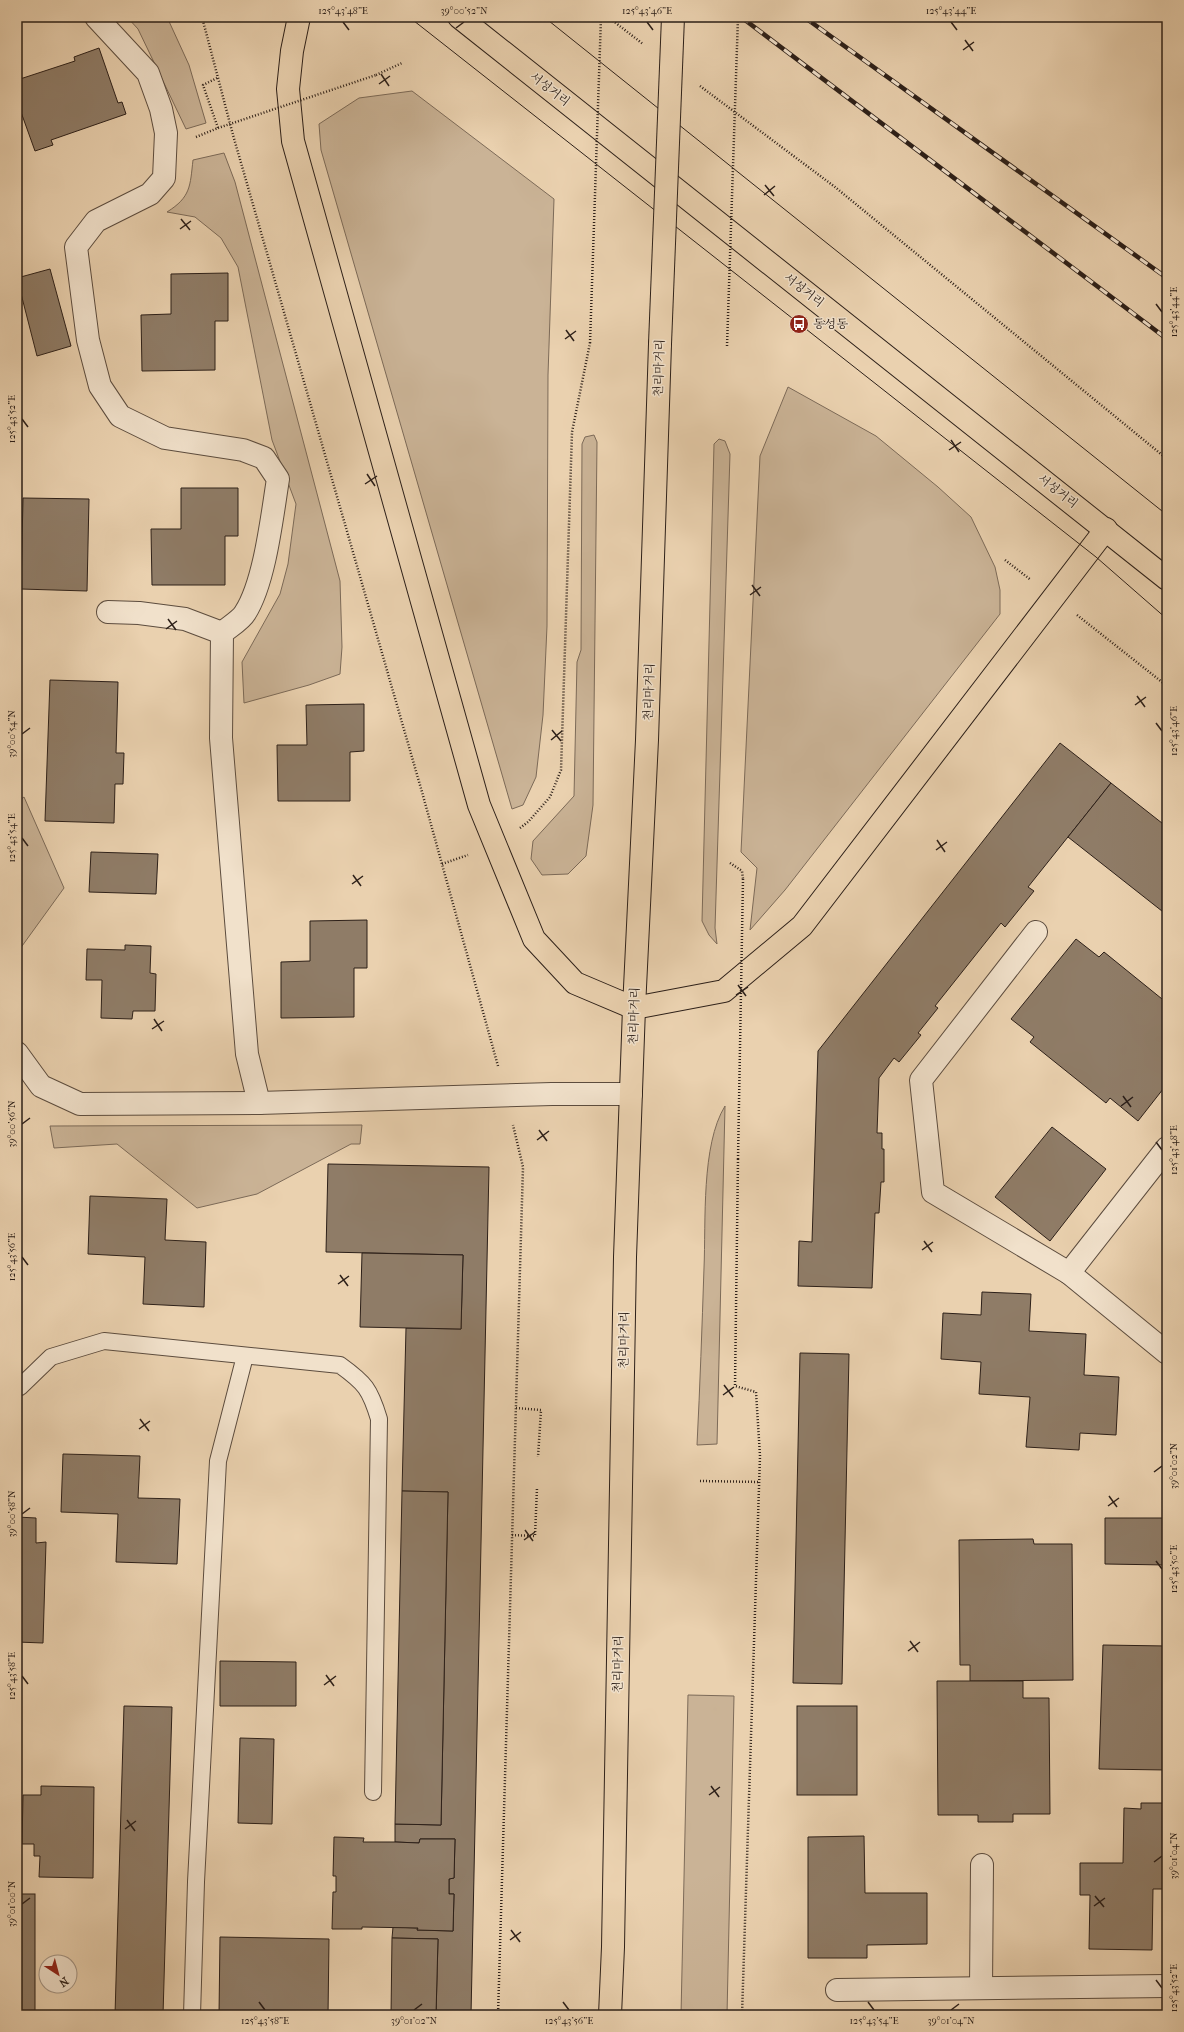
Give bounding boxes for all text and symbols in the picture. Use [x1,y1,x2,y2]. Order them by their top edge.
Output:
text: 125°43'48"E [318,5,368,17]
text: 39°00'52"N [440,5,488,17]
text: 125°43'46"E [622,5,672,17]
text: 125°43'44"E [926,5,976,17]
street label: 서성거리 [527,69,573,109]
street label: 서성거리 [781,270,827,310]
text: 125°43'44"E [1168,287,1180,337]
bus stop icon: 동성동 [788,313,810,335]
place label: 동성동 [813,317,848,331]
street label: 천리마거리 [651,339,667,397]
text: 125°43'52"E [6,395,18,443]
street label: 서성거리 [1035,471,1081,511]
street label: 천리마거리 [641,663,657,721]
text: 125°43'46"E [1168,706,1180,756]
text: 39°00'54"N [6,710,18,758]
text: 125°43'54"E [6,813,18,863]
street label: 천리마거리 [626,987,642,1045]
text: 39°00'56"N [6,1100,18,1148]
text: 125°43'48"E [1168,1125,1180,1175]
text: 125°43'56"E [6,1233,18,1281]
street label: 천리마거리 [616,1311,632,1369]
text: 39°01'02"N [1168,1442,1180,1489]
text: 39°00'58"N [6,1490,18,1538]
text: 125°43'50"E [1168,1545,1180,1593]
street label: 천리마거리 [610,1635,626,1693]
text: 125°43'58"E [6,1652,18,1700]
text: 39°01'04"N [1168,1832,1180,1879]
text: 39°01'00"N [6,1880,18,1927]
north arrow [38,1954,78,1994]
text: 125°43'52"E [1168,1964,1180,2012]
text: N [56,1974,71,1990]
text: 125°43'58"E [241,2015,289,2027]
text: 39°01'02"N [391,2015,438,2027]
text: 125°43'56"E [545,2015,593,2027]
text: 125°43'54"E [849,2015,899,2027]
text: 39°01'04"N [928,2015,975,2027]

